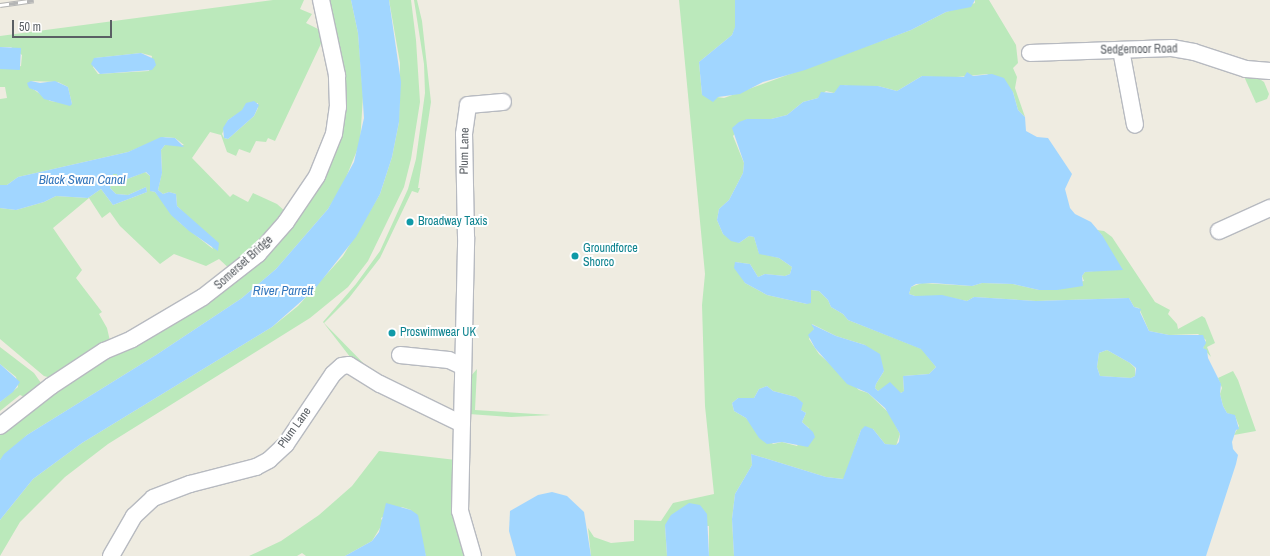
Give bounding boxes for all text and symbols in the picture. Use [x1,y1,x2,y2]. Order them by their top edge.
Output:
scale bar [14,12,114,38]
text: 50 m [19,19,41,35]
street label: Sedgemoor Road [1100,42,1178,58]
street label: Plum Lane [457,127,473,175]
water label: Black Swan Canal [39,172,125,188]
place label: Broadway Taxis [418,215,488,229]
marker: Broadway Taxis [405,217,415,227]
street label: Somerset Bridge [212,233,276,293]
place label: Groundforce Shorco [583,242,638,270]
marker: Groundforce Shorco [570,251,580,261]
water label: River Parrett [253,283,313,299]
place label: Proswimwear UK [400,326,476,340]
marker: Proswimwear UK [387,328,397,338]
street label: Plum Lane [275,405,315,451]

